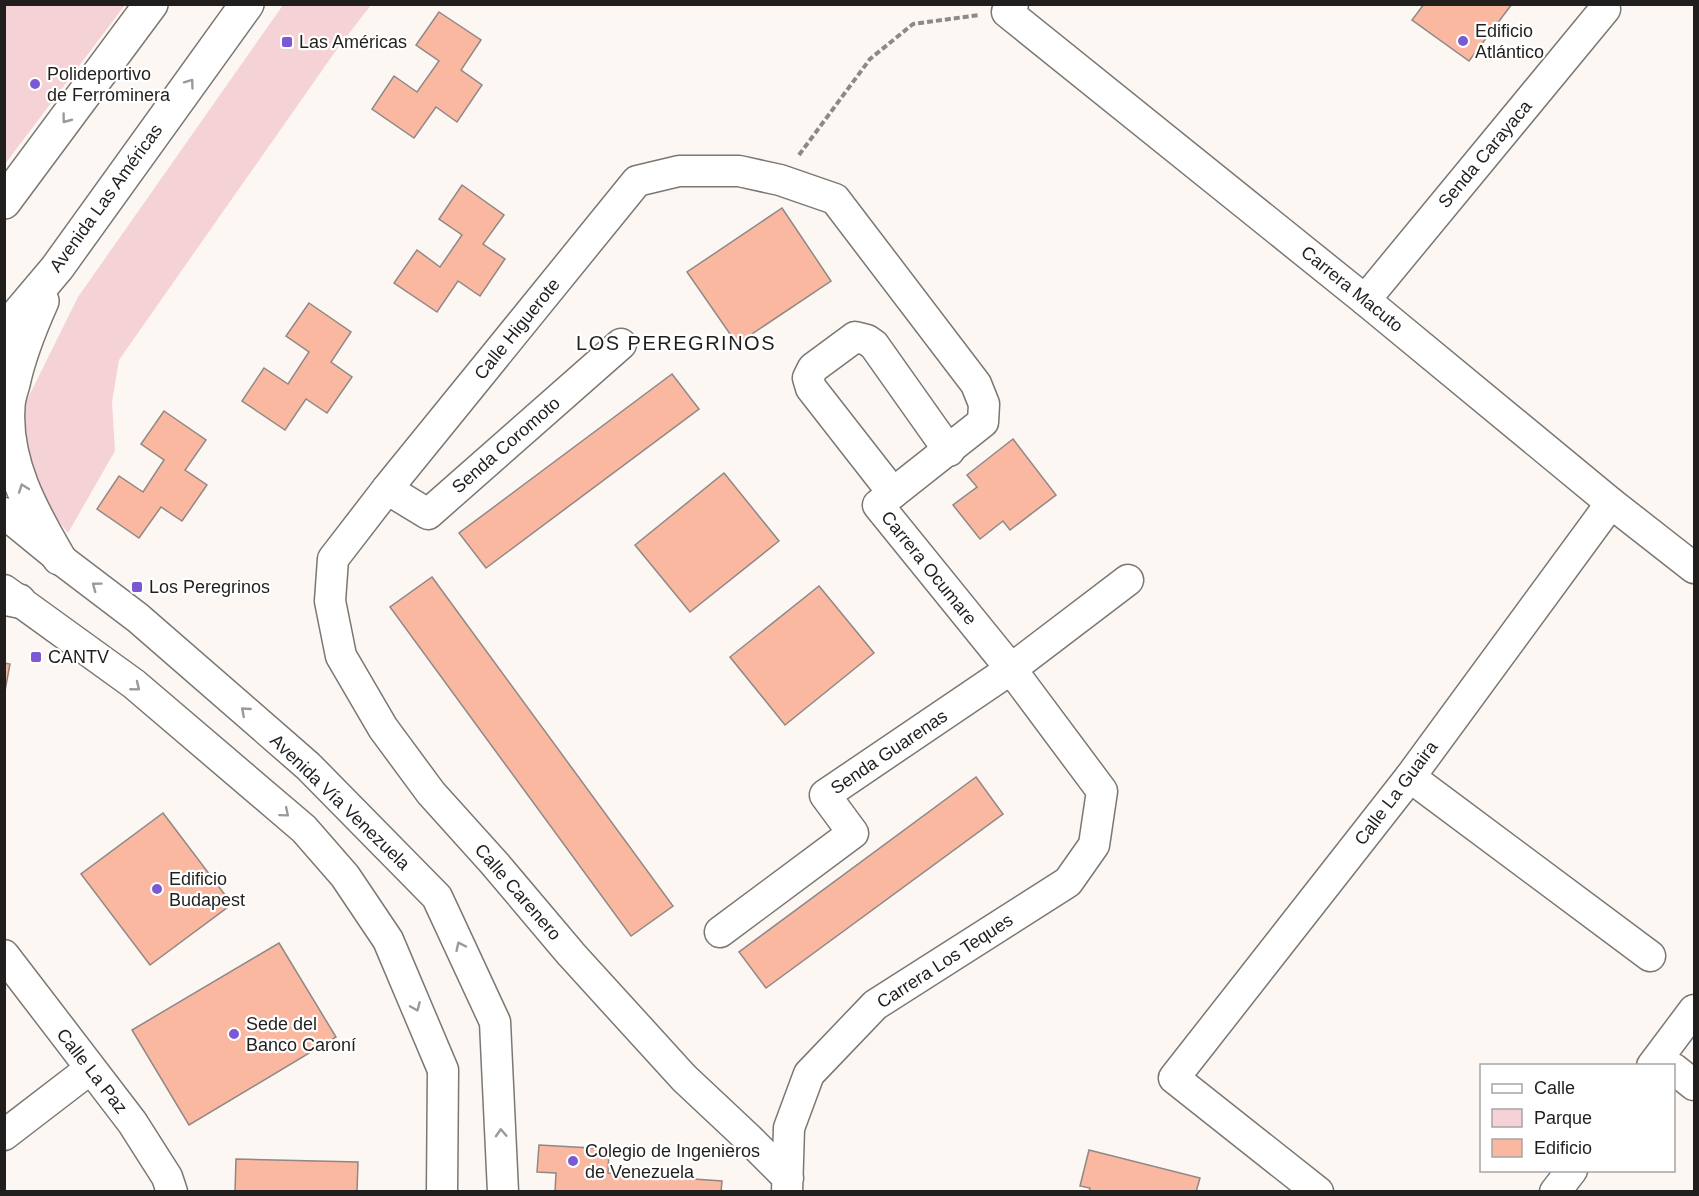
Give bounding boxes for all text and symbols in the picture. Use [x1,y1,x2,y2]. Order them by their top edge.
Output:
place label: Edificio Atlántico [1475,21,1544,62]
place label: Las Américas [299,32,407,52]
marker: Edificio Atlántico [1456,34,1470,48]
marker: Las Américas [280,35,294,49]
place label: Polideportivo de Ferrominera [47,64,171,105]
marker: Polideportivo de Ferrominera [28,77,42,91]
one-way arrow [183,78,194,89]
street label: Senda Carayaca [1434,95,1536,212]
one-way arrow [63,112,74,123]
street label: Avenida Las Américas [46,120,166,276]
street label: Carrera Macuto [1297,242,1407,336]
street label: Calle Higuerote [470,274,564,384]
district label: LOS PEREGRINOS [576,332,776,354]
street label: Senda Coromoto [448,393,564,497]
one-way arrow [17,483,30,494]
street label: Carrera Ocumare [877,507,981,629]
place label: Los Peregrinos [149,577,270,597]
marker: Los Peregrinos [130,580,144,594]
one-way arrow [92,583,103,594]
place label: CANTV [48,647,109,667]
marker: CANTV [29,650,43,664]
one-way arrow [129,679,140,690]
street label: Senda Guarenas [827,706,951,798]
one-way arrow [241,708,252,719]
street label: Avenida Vía Venezuela [266,730,414,874]
street label: Calle La Guaira [1350,736,1442,849]
one-way arrow [278,806,289,817]
street label: Calle Carenero [471,840,565,944]
place label: Edificio Budapest [169,869,245,910]
marker: Edificio Budapest [150,882,164,896]
street label: Carrera Los Teques [873,910,1017,1012]
one-way arrow [455,942,467,953]
one-way arrow [409,1000,421,1011]
place label: Sede del Banco Caroní [246,1014,356,1055]
street label: Calle La Paz [53,1025,131,1117]
marker: Sede del Banco Caroní [227,1027,241,1041]
legend [1480,1064,1675,1172]
text: Calle [1534,1078,1575,1098]
text: Parque [1534,1108,1592,1128]
one-way arrow [494,1129,507,1138]
text: Edificio [1534,1138,1592,1158]
place label: Colegio de Ingenieros de Venezuela [585,1141,760,1182]
marker: Colegio de Ingenieros de Venezuela [566,1154,580,1168]

